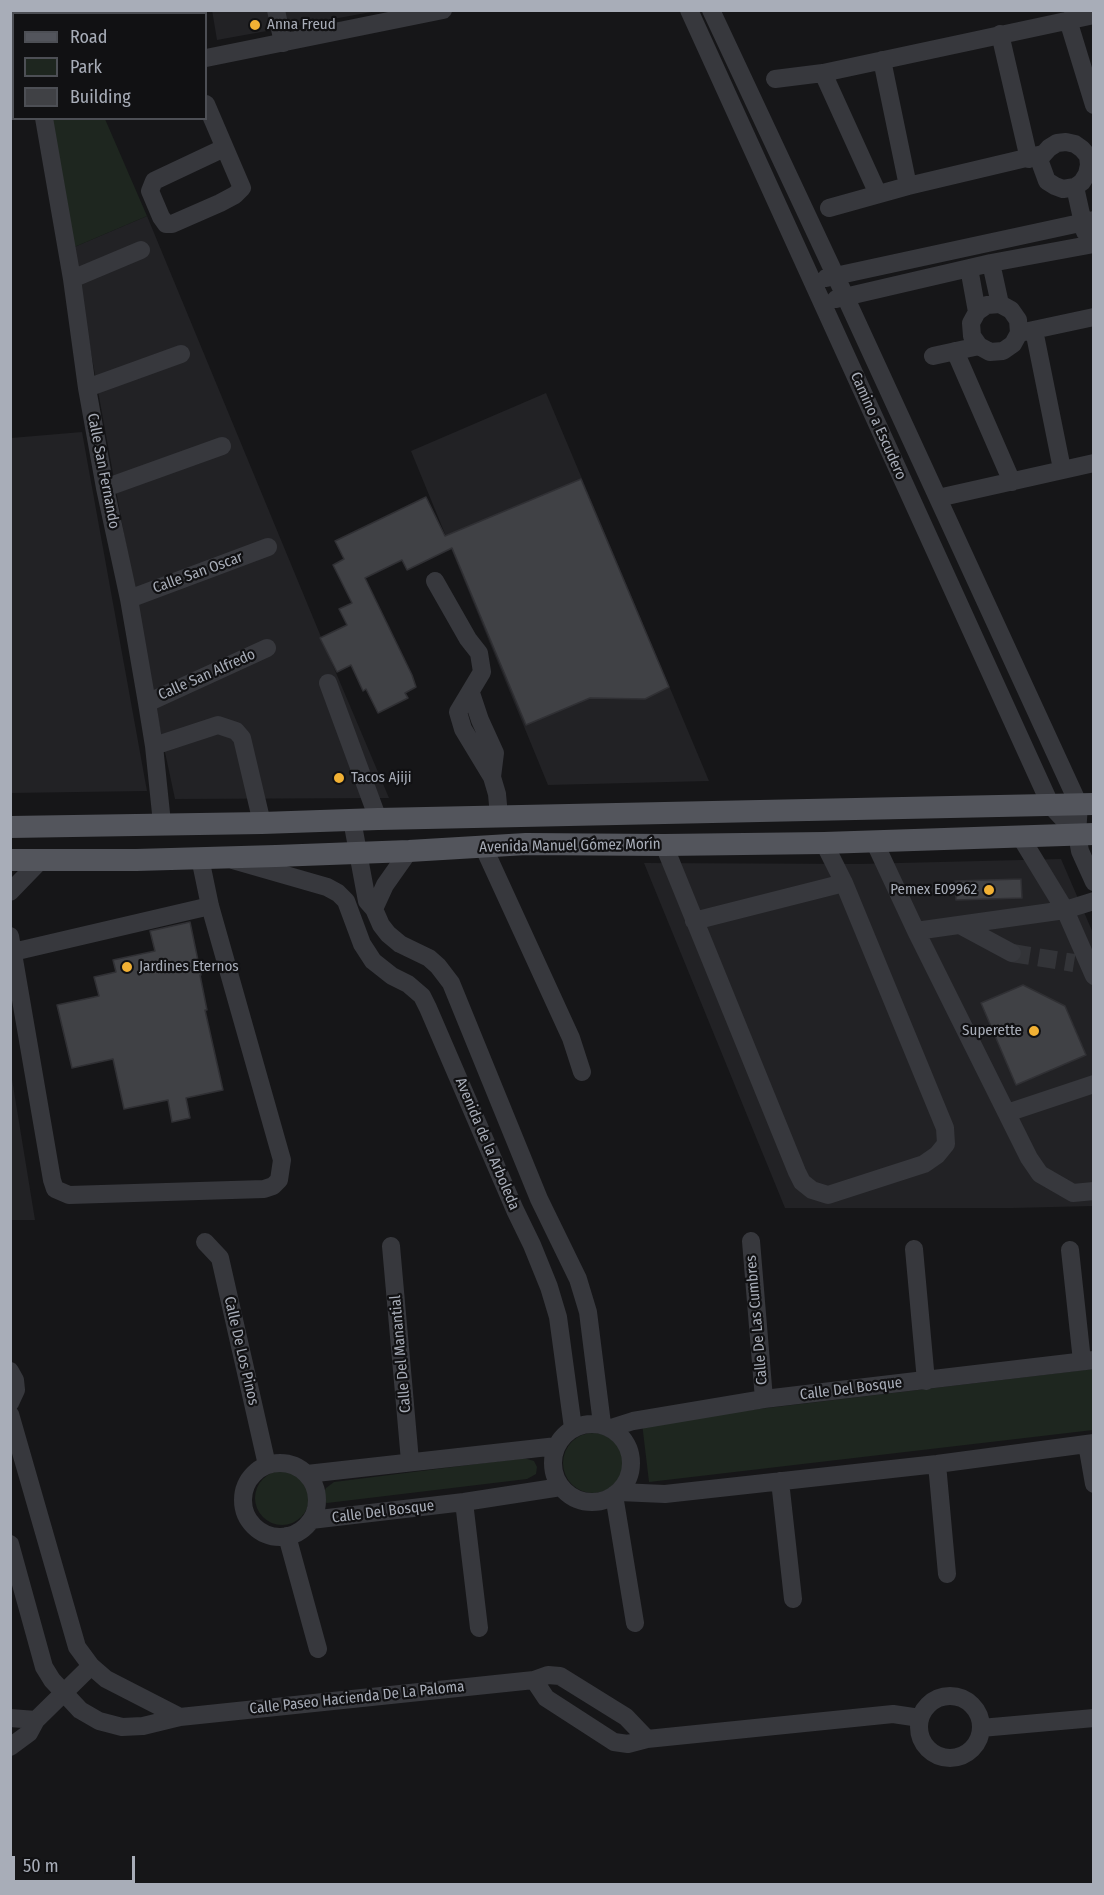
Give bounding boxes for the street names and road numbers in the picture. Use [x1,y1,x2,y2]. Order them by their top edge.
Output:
street label: Camino a Escudero [846,369,910,483]
street label: Calle San Fernando [83,412,123,530]
street label: Calle San Oscar [151,548,245,598]
street label: Calle San Alfredo [156,646,258,704]
street label: Avenida Manuel Gómez Morín [479,835,661,857]
street label: Avenida de la Arboleda [451,1075,523,1213]
street label: Calle De Las Cumbres [742,1254,772,1386]
street label: Calle Del Manantial [387,1294,415,1414]
street label: Calle De Los Pinos [220,1295,262,1407]
street label: Calle Del Bosque [799,1374,903,1404]
street label: Calle Del Bosque [331,1497,435,1527]
street label: Calle Paseo Hacienda De La Paloma [249,1678,465,1718]

